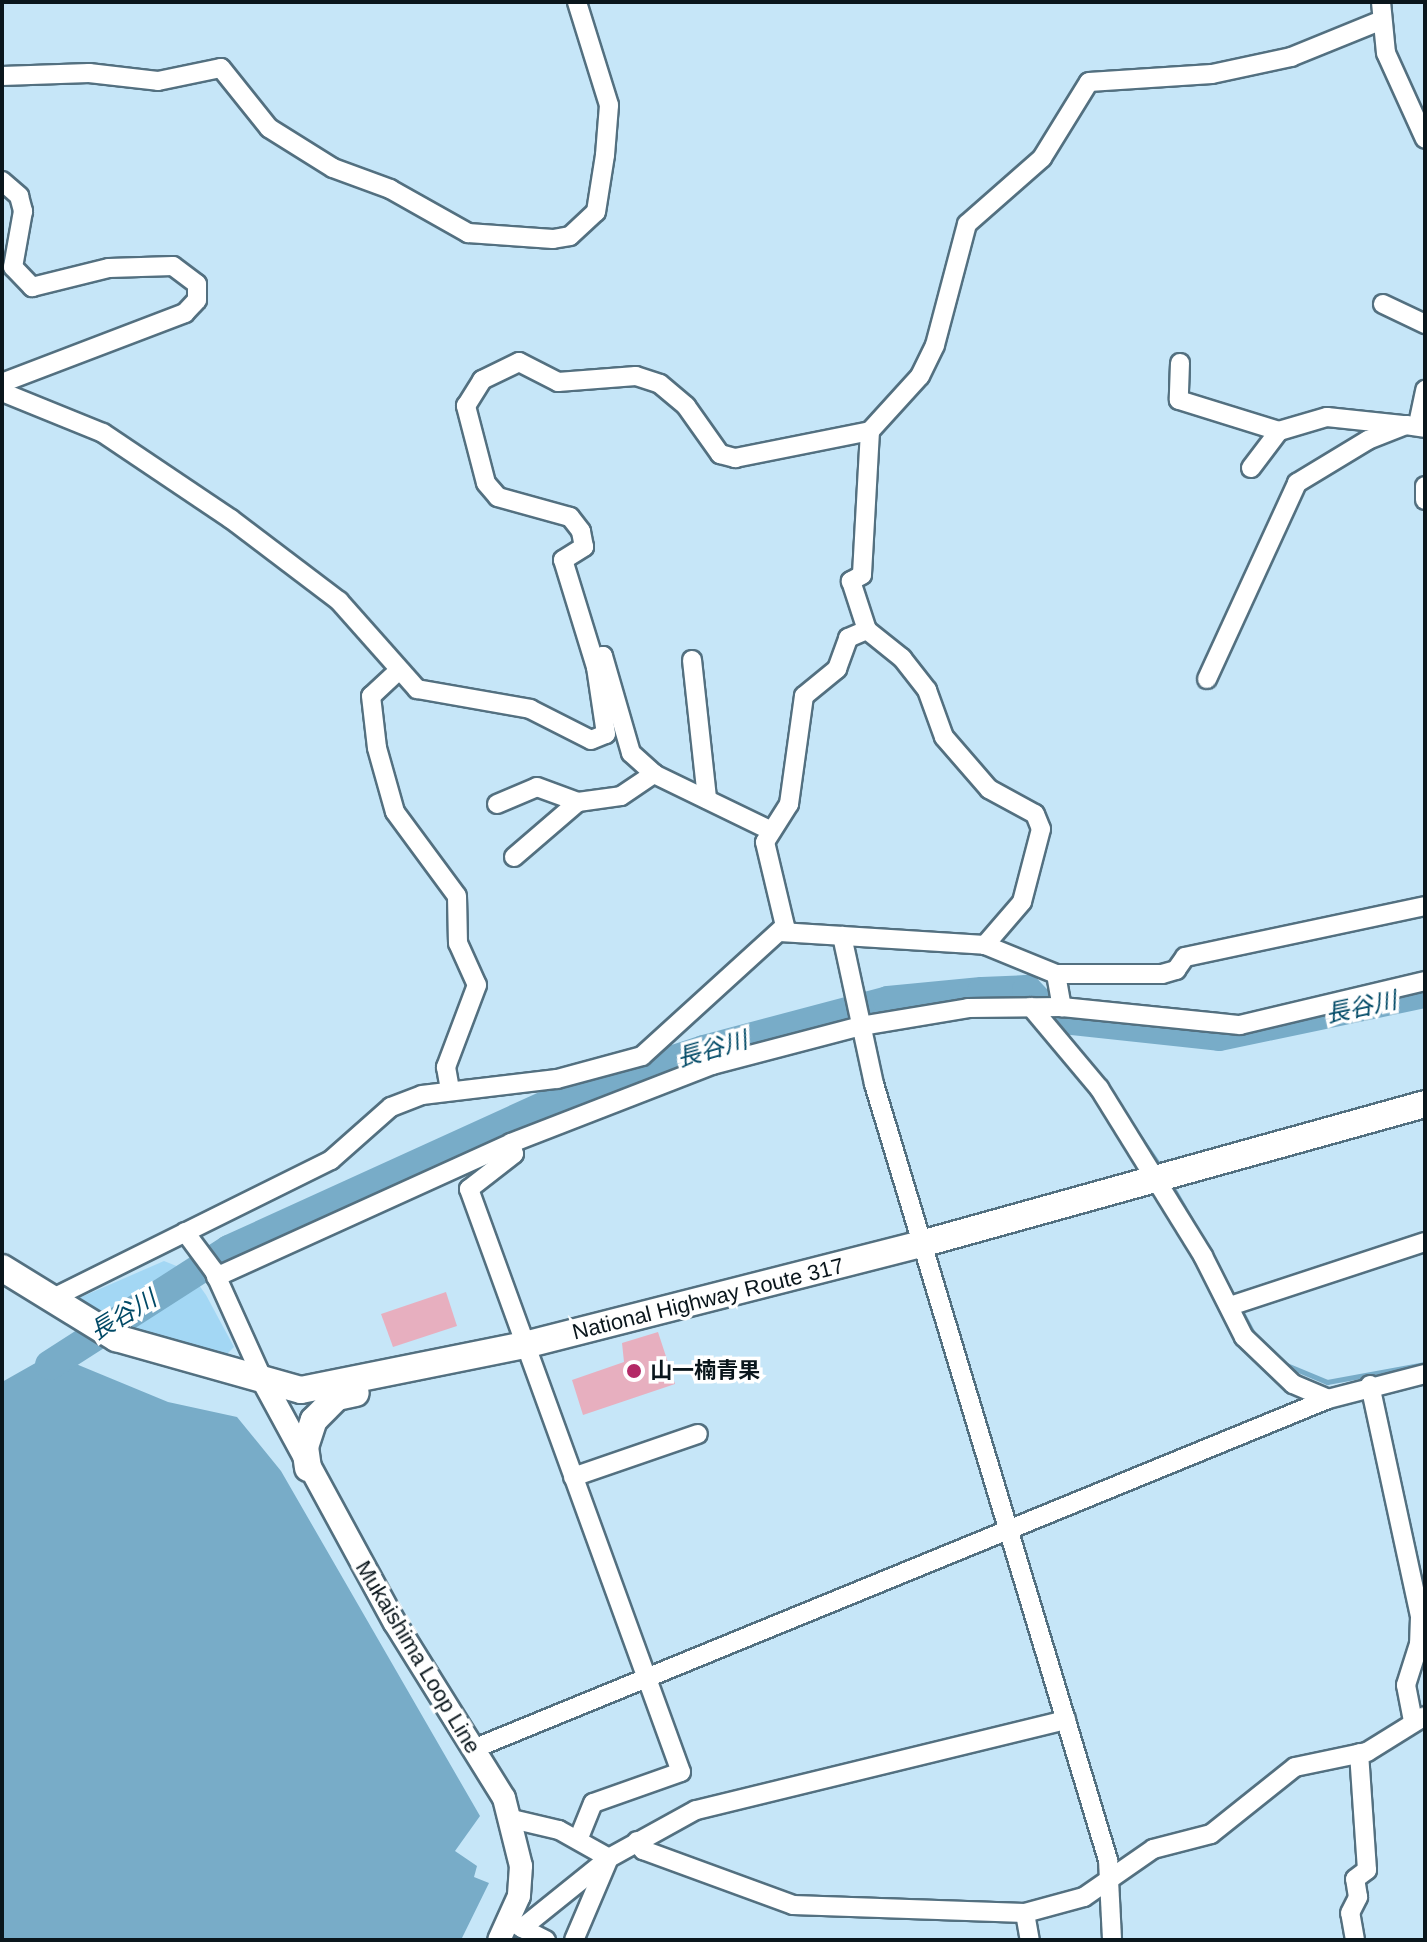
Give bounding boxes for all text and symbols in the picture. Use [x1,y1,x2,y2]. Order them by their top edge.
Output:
water label: 長谷川 [1323,985,1399,1029]
water label: 長谷川 [673,1025,751,1073]
street label: National Highway Route 317 [570,1252,846,1346]
water label: 長谷川 [85,1284,161,1346]
place label: 山一楠青果 [650,1358,760,1384]
marker: 山一楠青果 [625,1362,643,1380]
street label: Mukaishima Loop Line [350,1556,486,1758]

